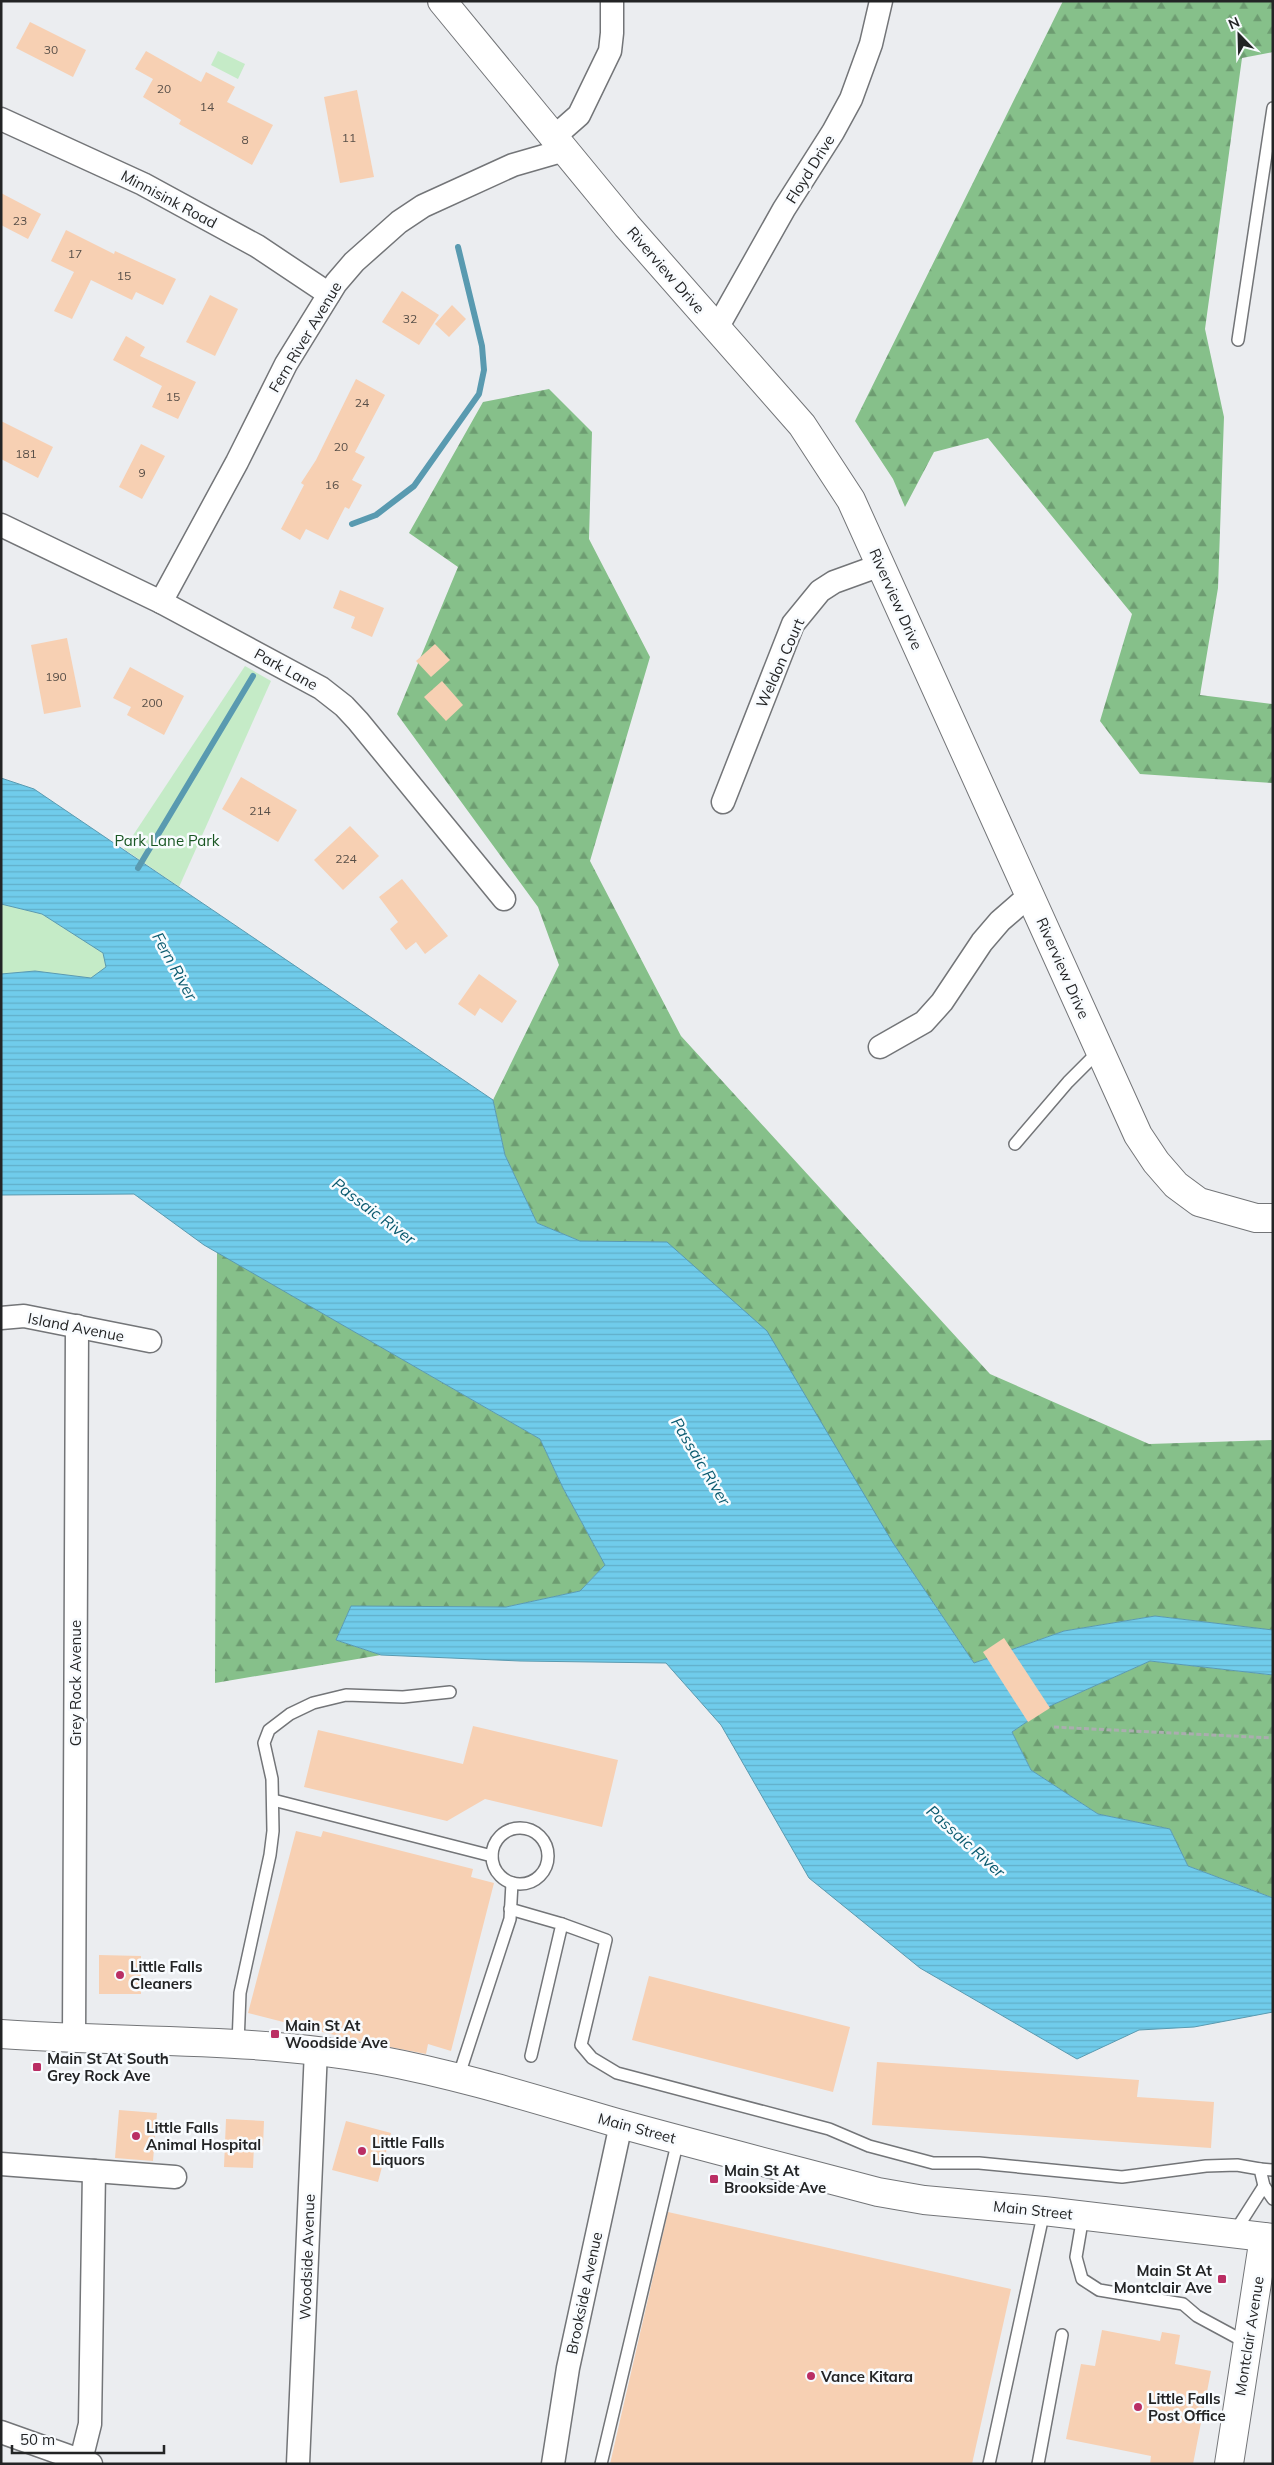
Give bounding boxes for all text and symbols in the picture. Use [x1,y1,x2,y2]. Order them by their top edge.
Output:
north arrow [1214,10,1264,60]
text: N [1226,13,1242,33]
house number: 30 [44,42,58,57]
house number: 20 [157,81,171,96]
house number: 14 [200,99,214,114]
house number: 11 [342,130,356,145]
street label: Floyd Drive [781,131,839,207]
house number: 8 [241,132,249,147]
street label: Minnisink Road [118,166,220,232]
house number: 23 [13,213,27,228]
street label: Riverview Drive [623,223,709,317]
house number: 17 [68,246,82,261]
house number: 15 [117,268,131,283]
street label: Fern River Avenue [264,278,346,396]
house number: 32 [403,311,417,326]
house number: 15 [166,389,180,404]
house number: 24 [355,395,369,410]
house number: 20 [334,439,348,454]
house number: 181 [15,446,37,461]
house number: 9 [138,465,146,480]
house number: 16 [325,477,339,492]
street label: Riverview Drive [865,546,927,652]
street label: Weldon Court [752,615,808,711]
street label: Park Lane [251,644,321,694]
house number: 190 [45,669,67,684]
house number: 200 [141,695,163,710]
house number: 214 [249,803,271,818]
park label: Park Lane Park [114,831,220,850]
house number: 224 [335,851,357,866]
street label: Riverview Drive [1032,915,1094,1021]
water label: Fern River [148,929,202,1004]
water label: Passaic River [329,1173,420,1249]
street label: Island Avenue [26,1308,126,1346]
water label: Passaic River [667,1414,736,1510]
street label: Grey Rock Avenue [66,1620,85,1746]
water label: Passaic River [923,1801,1010,1882]
place label: Little Falls Cleaners [130,1957,202,1993]
marker: Little Falls Cleaners [114,1969,126,1981]
place label: Main St At Woodside Ave [285,2016,388,2052]
marker: Main St At Woodside Ave [269,2028,281,2040]
place label: Main St At South Grey Rock Ave [47,2049,169,2085]
marker: Main St At South Grey Rock Ave [31,2061,43,2073]
street label: Main Street [596,2109,678,2147]
place label: Little Falls Animal Hospital [146,2118,261,2154]
marker: Little Falls Animal Hospital [130,2130,142,2142]
place label: Little Falls Liquors [372,2133,444,2169]
marker: Little Falls Liquors [356,2145,368,2157]
place label: Main St At Brookside Ave [724,2161,826,2197]
marker: Main St At Brookside Ave [708,2173,720,2185]
street label: Woodside Avenue [295,2194,319,2320]
street label: Main Street [992,2196,1074,2224]
street label: Brookside Avenue [562,2230,606,2356]
place label: Main St At Montclair Ave [1114,2261,1212,2297]
marker: Main St At Montclair Ave [1216,2273,1228,2285]
street label: Montclair Avenue [1230,2275,1268,2397]
place label: Vance Kitara [820,2367,913,2386]
marker: Vance Kitara [805,2370,817,2382]
place label: Little Falls Post Office [1148,2389,1226,2425]
marker: Little Falls Post Office [1132,2401,1144,2413]
scale bar [12,2422,165,2454]
text: 50 m [20,2430,55,2449]

